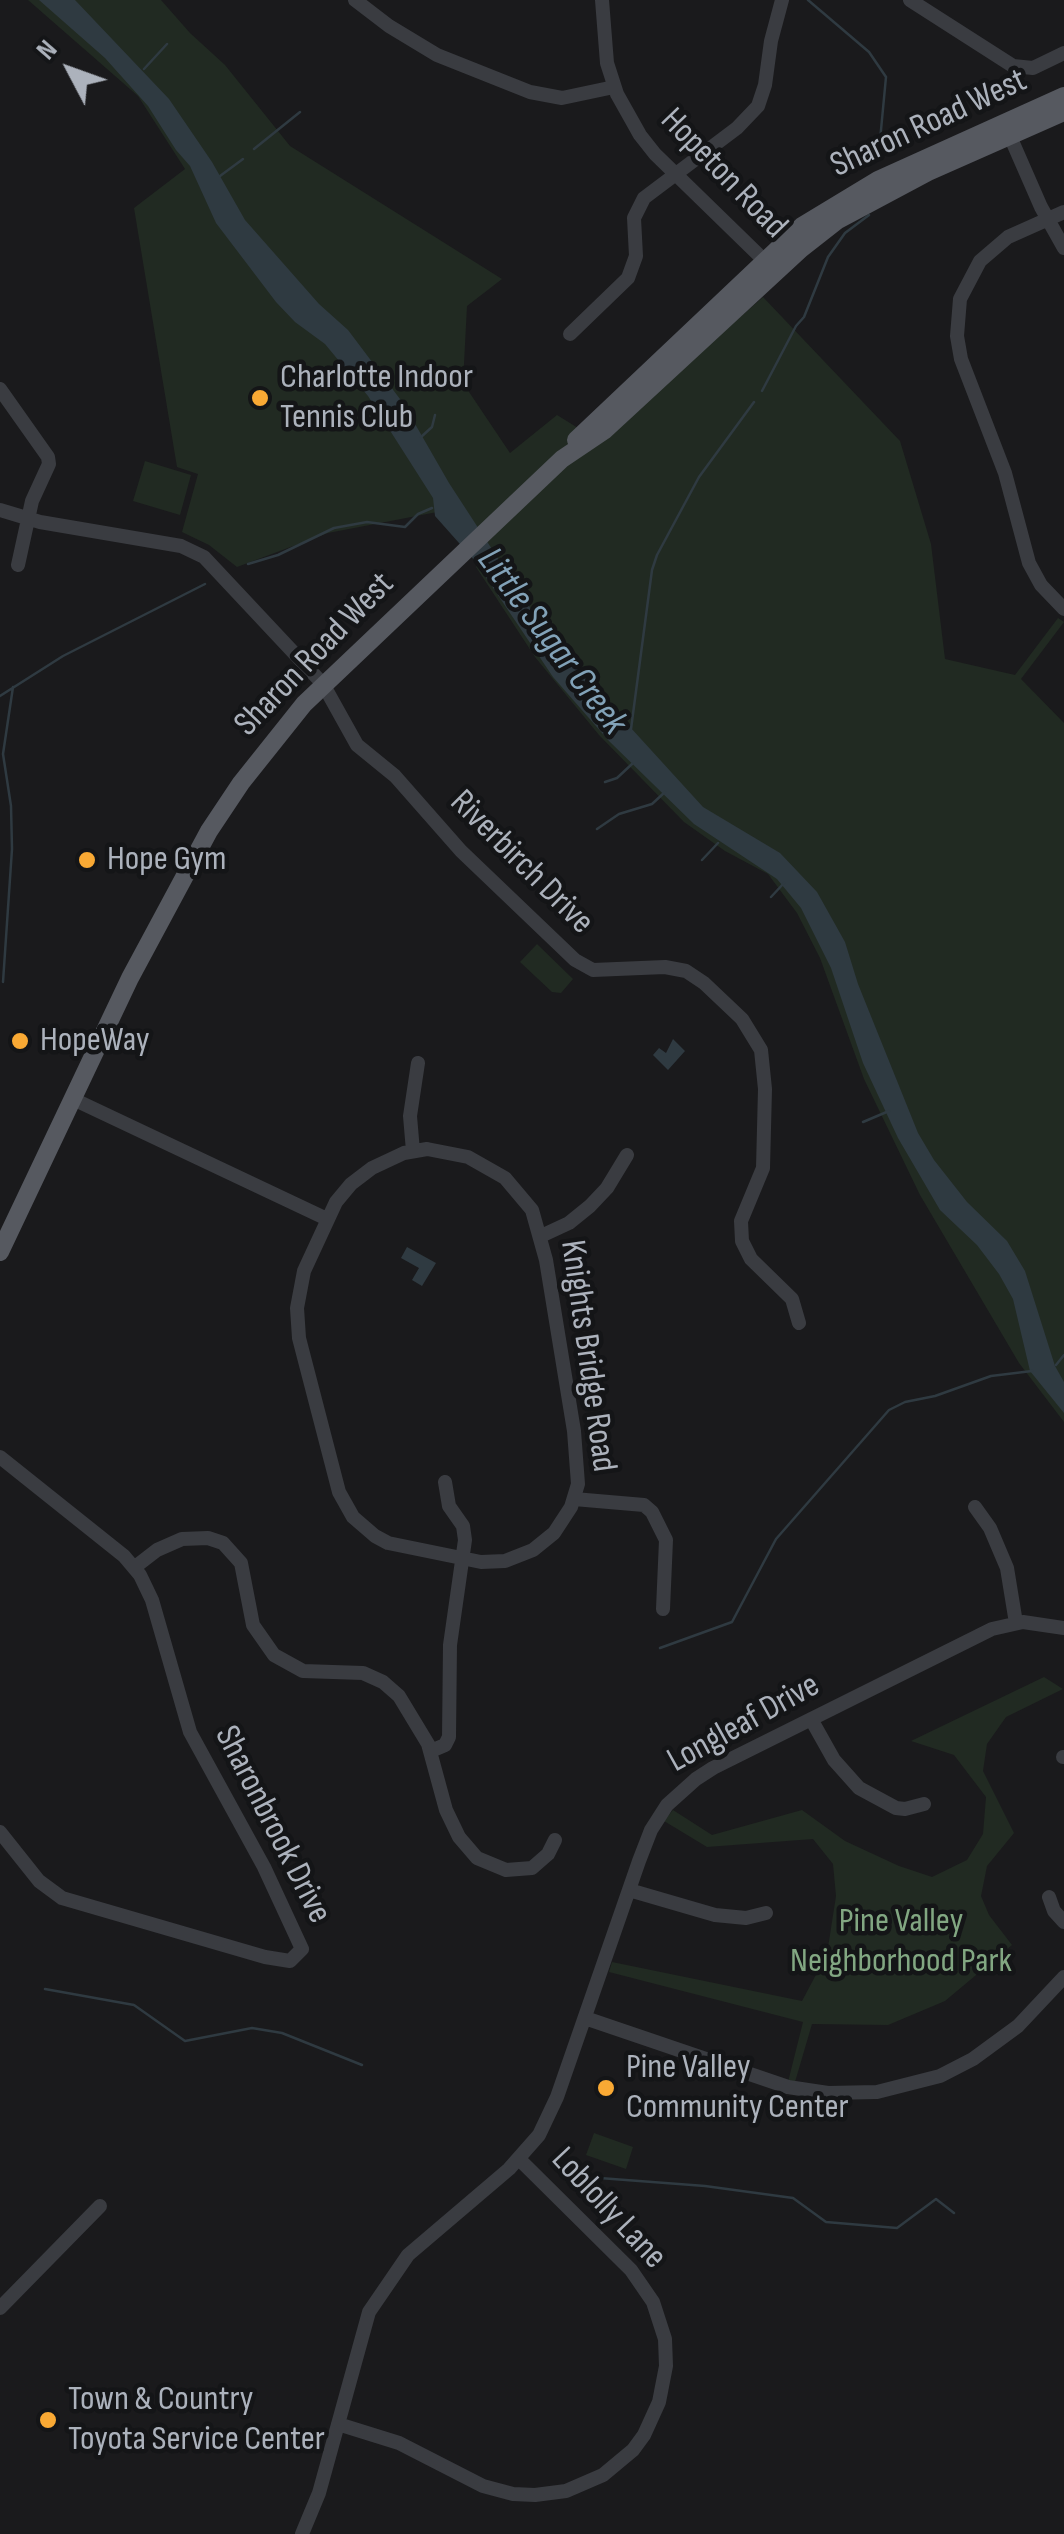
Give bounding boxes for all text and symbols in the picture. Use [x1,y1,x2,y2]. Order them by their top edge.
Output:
north arrow [20,20,120,120]
text: N [30,34,64,66]
street label: Sharon Road West [824,60,1034,188]
street label: Hopeton Road [651,100,795,248]
place label: Charlotte Indoor Tennis Club [280,357,473,439]
marker: Charlotte Indoor Tennis Club [249,387,271,409]
water label: Little Sugar Creek [466,540,636,744]
street label: Sharon Road West [226,564,404,746]
street label: Riverbirch Drive [440,782,602,944]
place label: Hope Gym [107,839,226,881]
marker: Hope Gym [76,849,98,871]
place label: HopeWay [40,1020,149,1062]
marker: HopeWay [9,1030,31,1052]
street label: Knights Bridge Road [550,1238,624,1474]
street label: Longleaf Drive [661,1665,827,1783]
street label: Sharonbrook Drive [204,1719,340,1931]
park label: Pine Valley Neighborhood Park [790,1901,1012,1983]
place label: Pine Valley Community Center [626,2047,849,2129]
marker: Pine Valley Community Center [595,2077,617,2099]
street label: Loblolly Lane [541,2140,675,2278]
place label: Town & Country Toyota Service Center [68,2379,325,2461]
marker: Town & Country Toyota Service Center [37,2409,59,2431]

